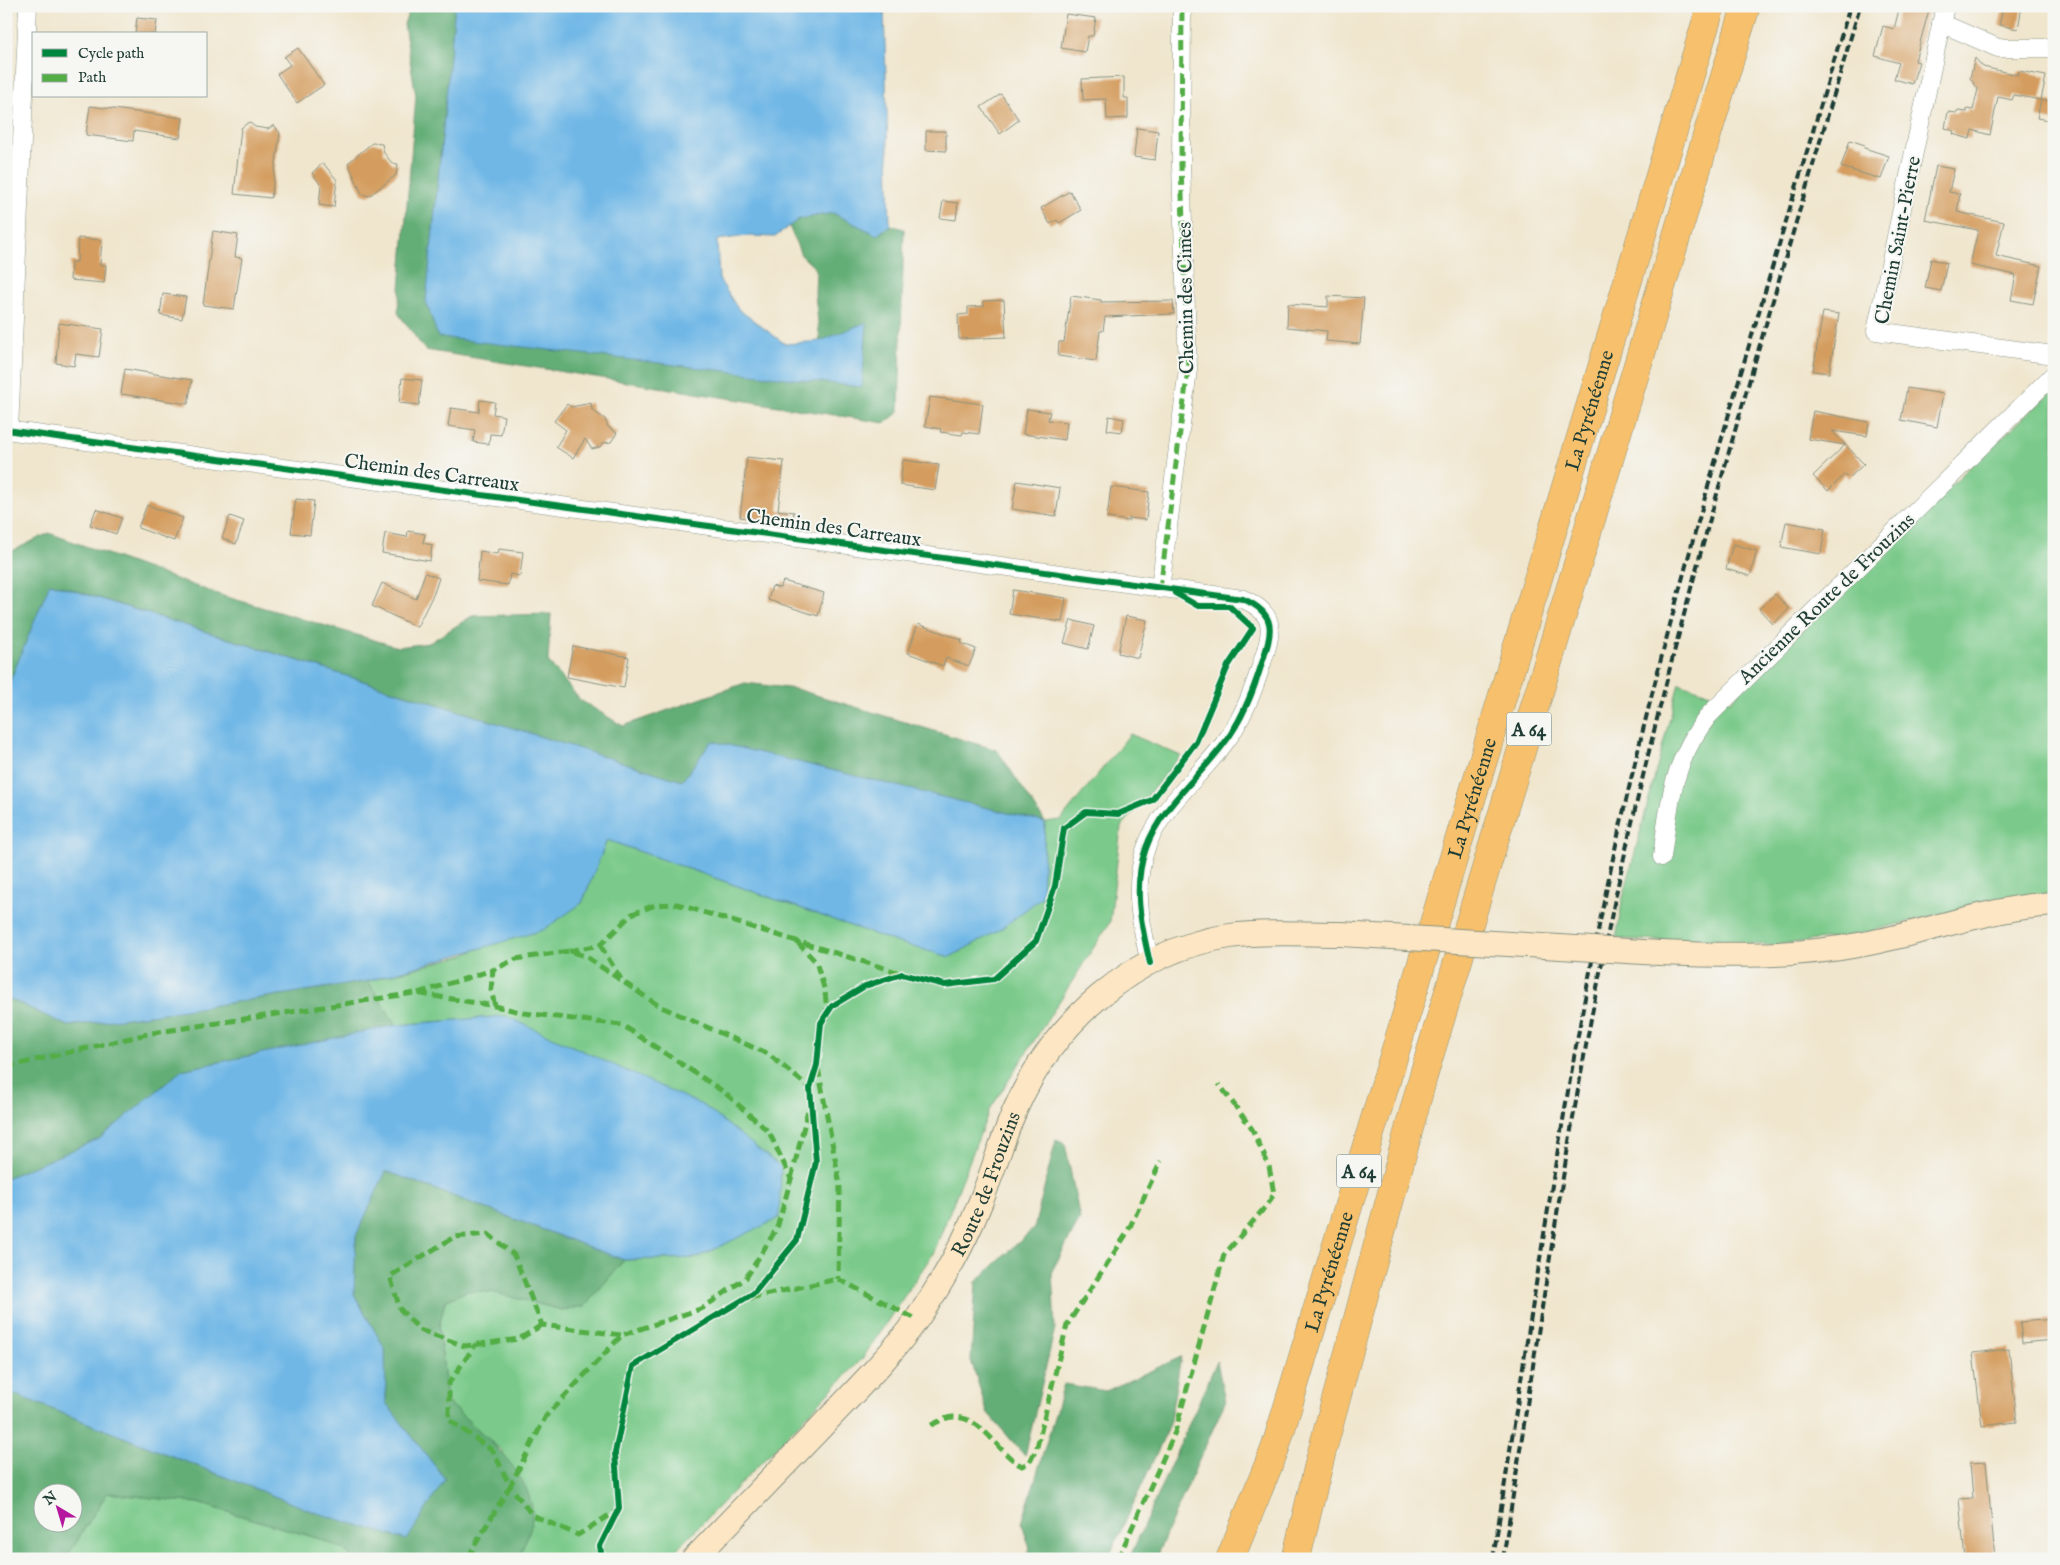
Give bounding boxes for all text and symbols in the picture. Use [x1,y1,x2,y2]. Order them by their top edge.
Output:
legend [32,32,208,98]
text: Cycle path [78,44,144,63]
text: Path [78,68,106,87]
street label: Chemin Saint-Pierre [1870,154,1927,326]
street label: Chemin des Cimes [1173,222,1200,374]
street label: La Pyrénéenne [1560,347,1620,474]
street label: Chemin des Carreaux [343,449,521,498]
street label: Chemin des Carreaux [745,504,923,553]
street label: Ancienne Route de Frouzins [1733,508,1921,691]
road number: A 64 [1506,712,1552,746]
street label: La Pyrénéenne [1443,735,1503,862]
street label: Route de Frouzins [946,1108,1027,1261]
road number: A 64 [1336,1154,1382,1188]
street label: La Pyrénéenne [1300,1209,1360,1336]
north arrow [32,1482,82,1532]
text: N [40,1488,61,1510]

